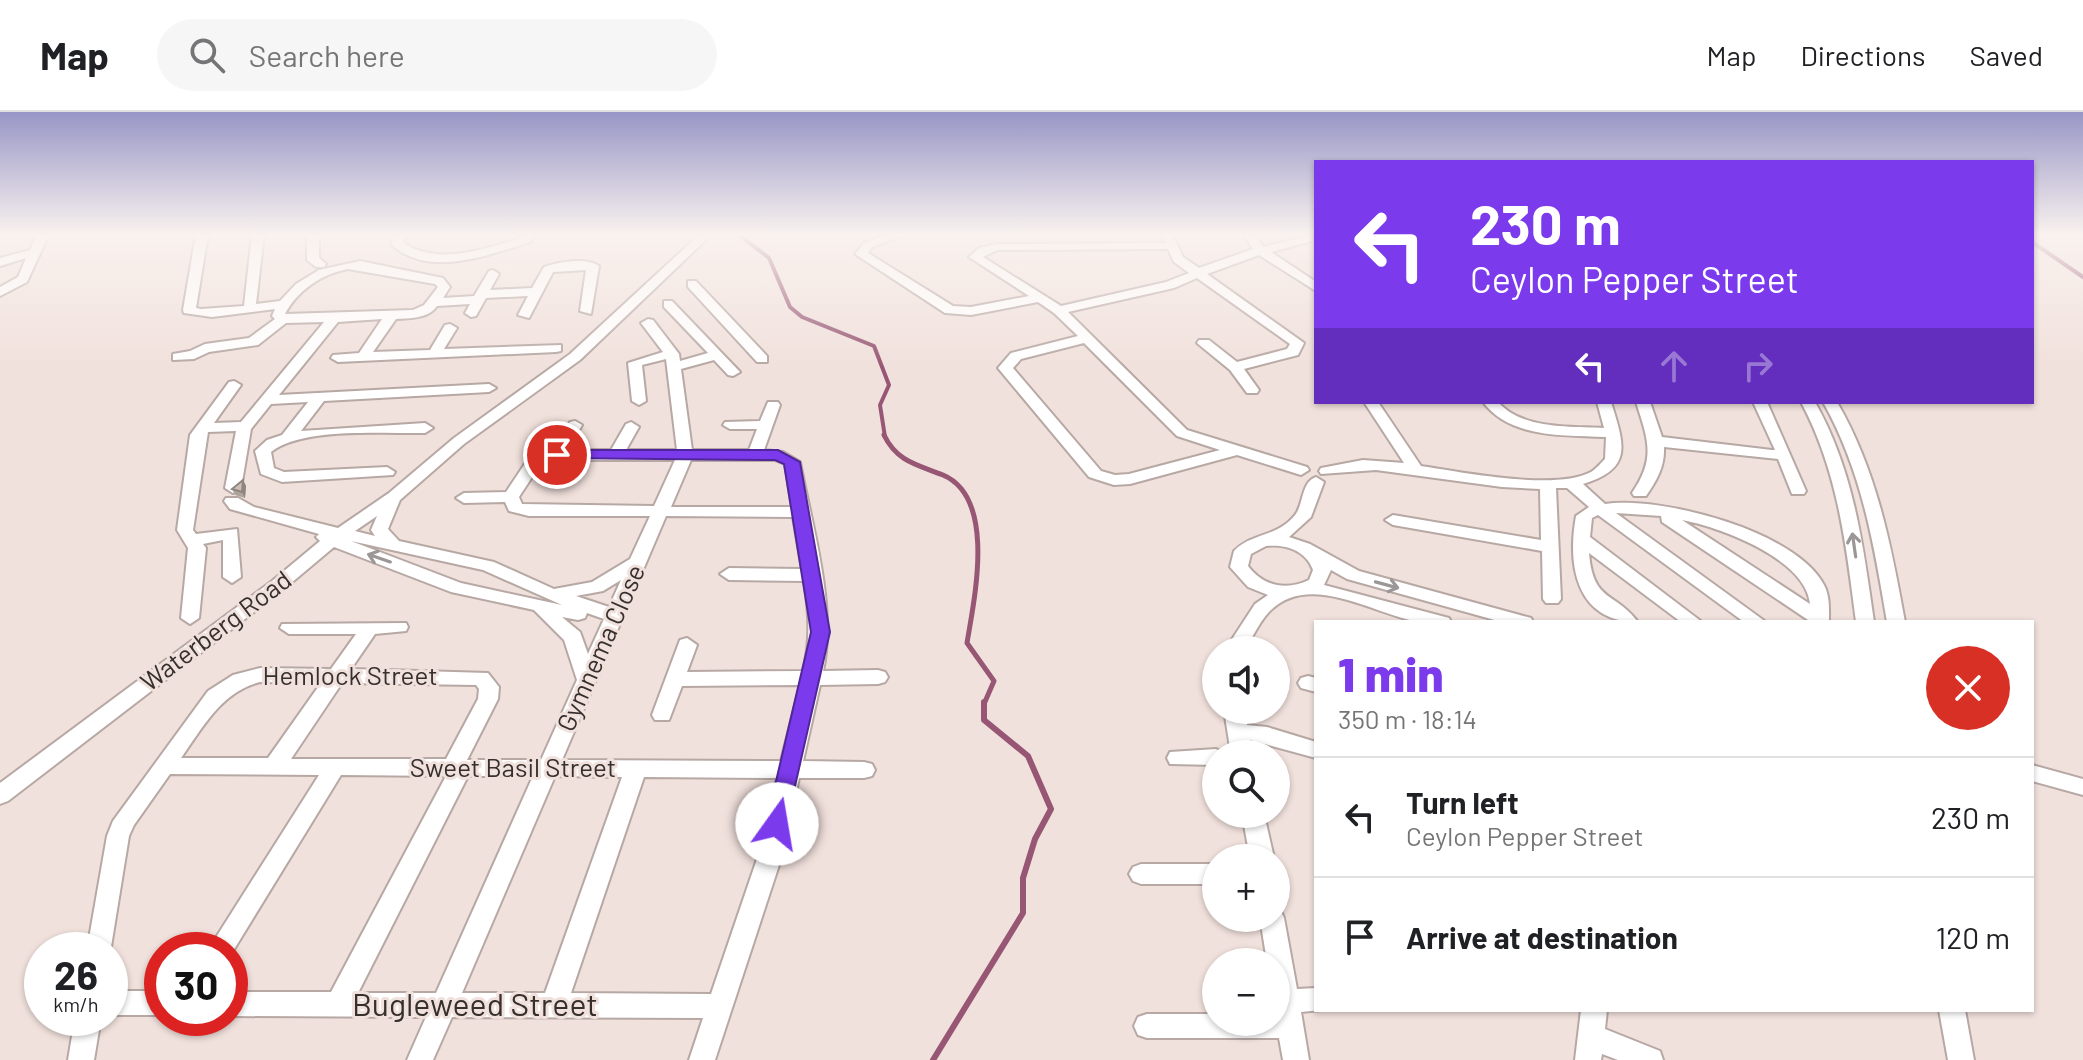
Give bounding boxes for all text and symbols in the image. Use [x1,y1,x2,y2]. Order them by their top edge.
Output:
search box [157,19,717,91]
text: Map [40,32,109,78]
icon: search [185,33,229,77]
text: Search here [249,37,405,73]
text: Map [1707,38,1756,72]
text: Directions [1800,38,1926,72]
text: Saved [1970,38,2043,72]
text: 230 m [1470,189,1621,256]
icon: left [1338,192,1442,296]
text: Ceylon Pepper Street [1470,257,1799,300]
icon: left [1568,344,1612,388]
icon: ahead [1652,344,1696,388]
icon: right [1736,344,1780,388]
pin [523,421,591,489]
icon: arrive [535,433,579,477]
one-way arrow [1846,533,1861,558]
one-way arrow [367,550,392,565]
street label: Gymnema Close [549,559,650,736]
street label: Waterberg Road [134,563,297,697]
one-way arrow [1373,578,1399,593]
map controls [1202,636,1290,1036]
button: sound [1202,636,1290,724]
text: 1 min [1338,644,1444,702]
button: close [1926,646,2010,730]
street label: Hemlock Street [262,659,438,690]
text: 350 m · 18:14 [1338,703,1477,734]
button: search [1202,740,1290,828]
street label: Sweet Basil Street [410,751,616,782]
position arrow [735,782,819,866]
text: Turn left [1406,784,1519,820]
icon: left [1338,795,1382,839]
text: 230 m [1931,799,2010,835]
text: Ceylon Pepper Street [1406,820,1643,851]
button: + [1202,844,1290,932]
icon: arrive [1338,915,1382,959]
text: Arrive at destination [1406,919,1678,955]
text: 120 m [1936,919,2010,955]
speed limit sign: 30 [144,932,248,1036]
button: − [1202,948,1290,1036]
text: 26 [54,950,98,998]
street label: Bugleweed Street [352,984,598,1022]
text: km/h [53,992,99,1016]

